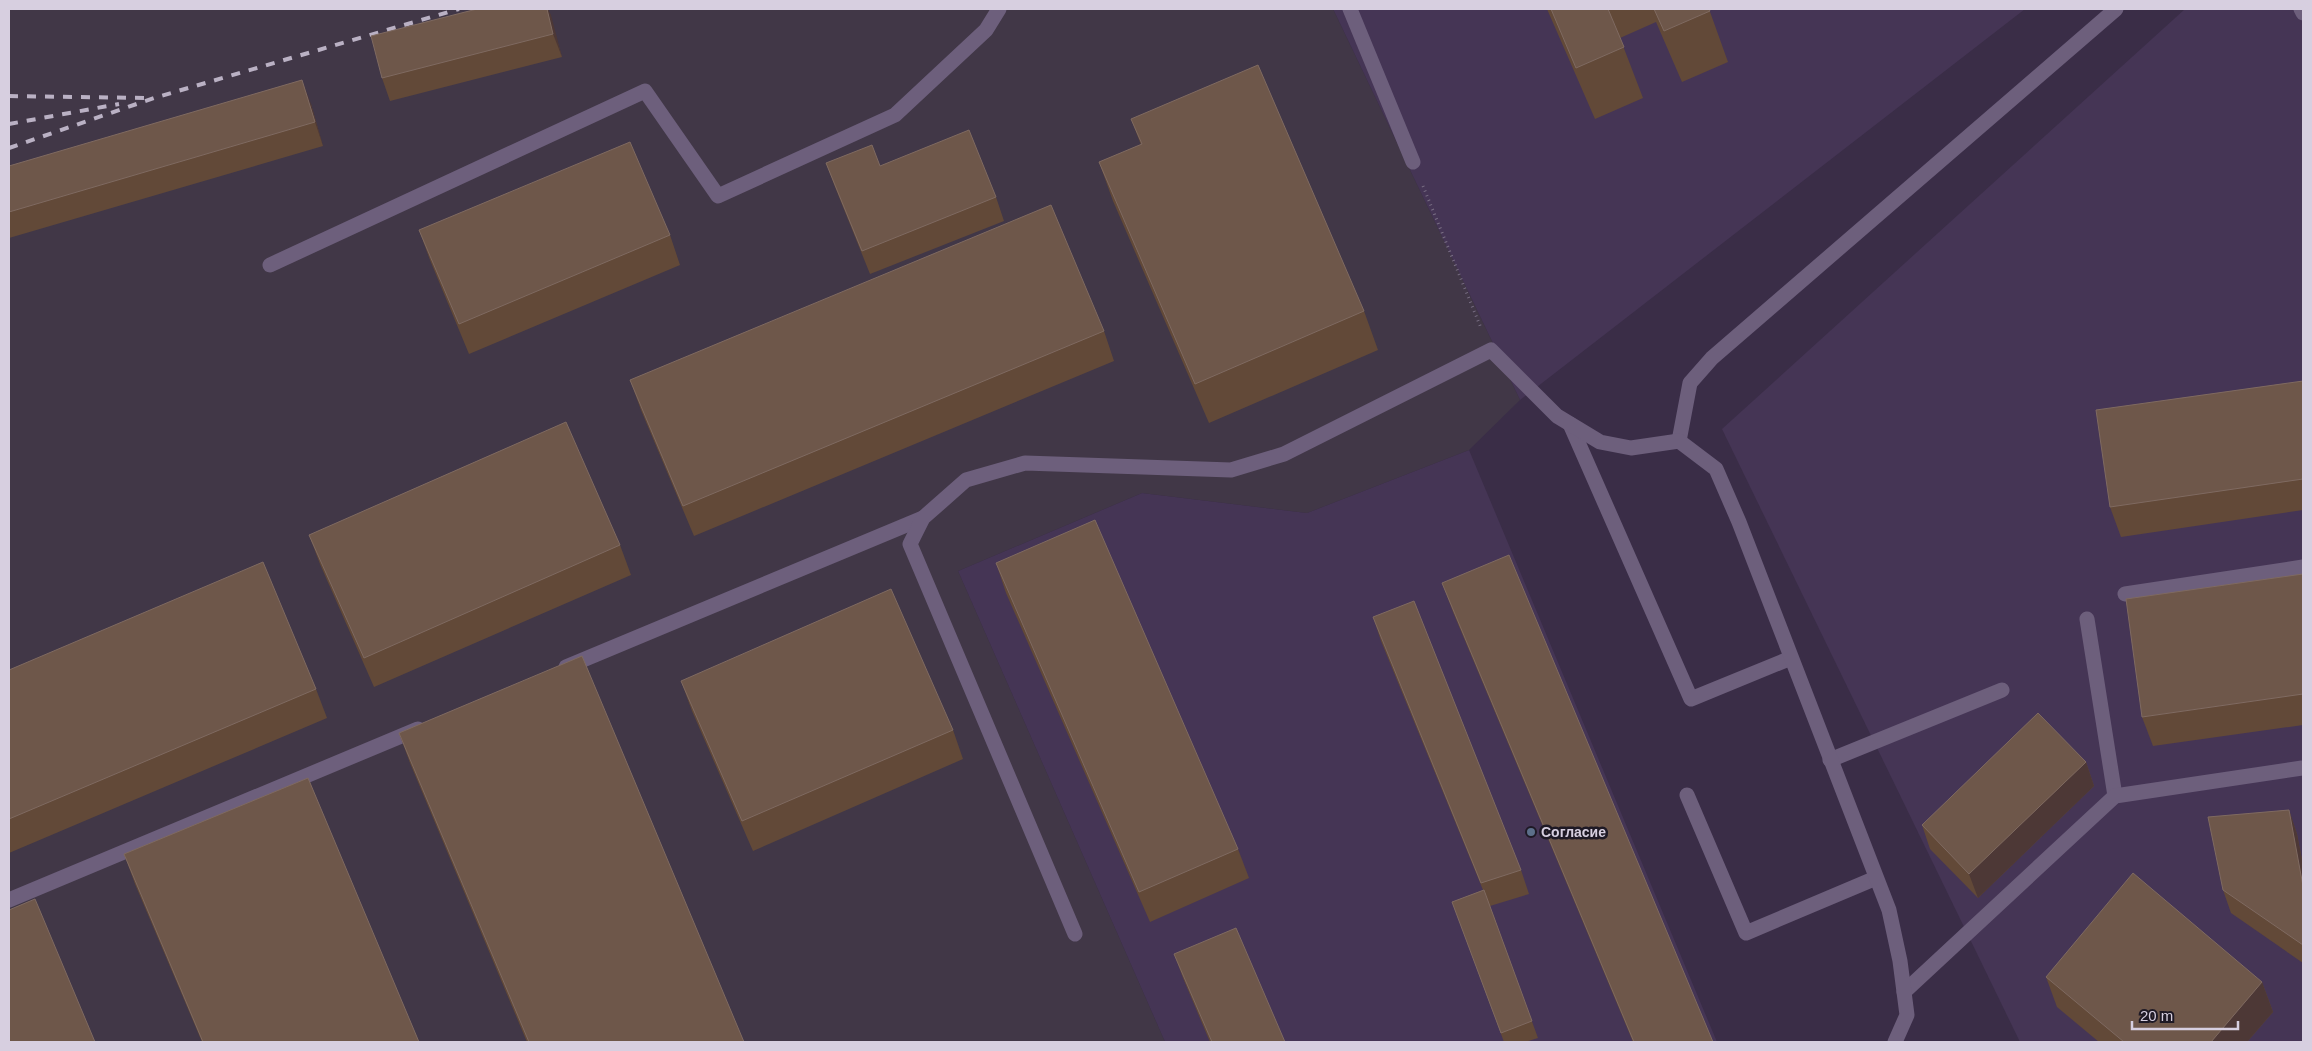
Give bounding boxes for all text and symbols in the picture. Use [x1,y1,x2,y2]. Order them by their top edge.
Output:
place label: Согласие [1541,824,1606,840]
marker: Согласие [1525,826,1537,838]
scale bar [2132,998,2238,1030]
text: 20 m [2140,1007,2173,1024]

